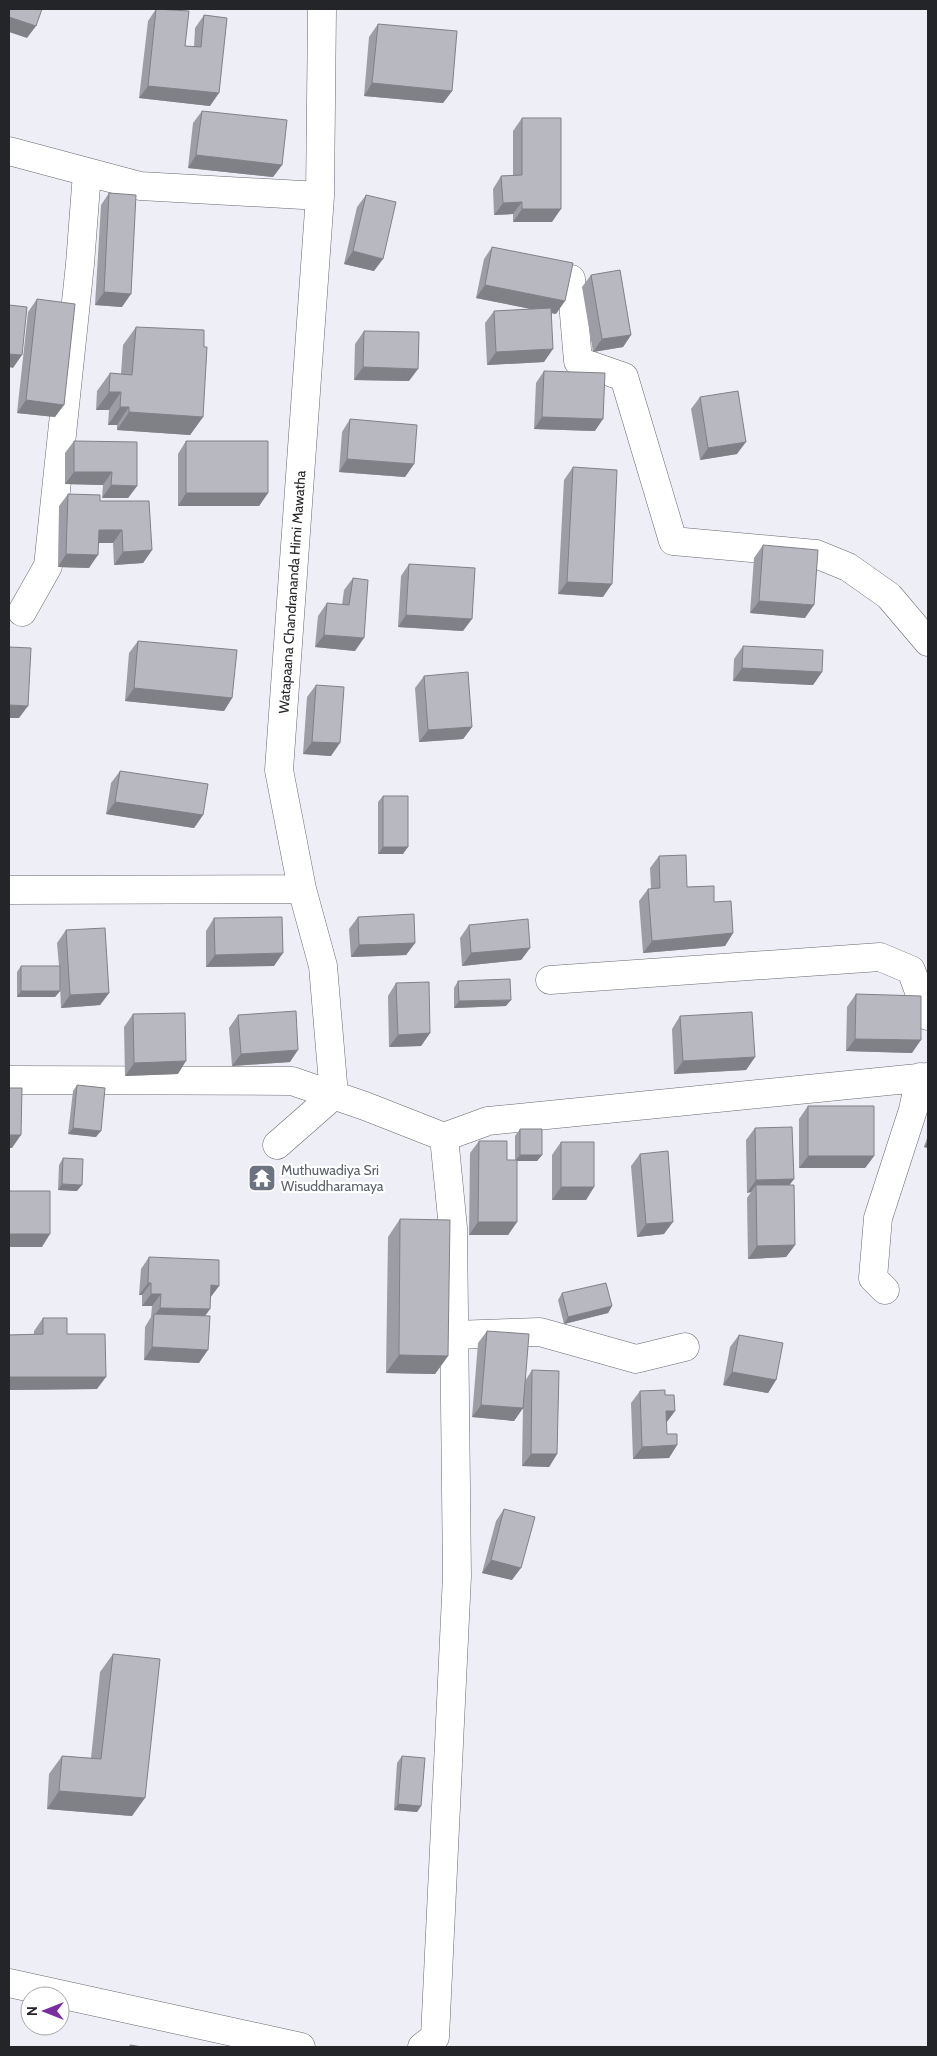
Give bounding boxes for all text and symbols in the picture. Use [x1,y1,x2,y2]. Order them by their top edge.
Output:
street label: Watapaana Chandrananda Himi Mawatha [275,469,310,714]
place label: Muthuwadiya Sri Wisuddharamaya [281,1161,384,1195]
temple icon: Muthuwadiya Sri Wisuddharamaya [247,1163,277,1193]
north arrow [20,1986,70,2036]
text: N [23,2006,41,2016]

